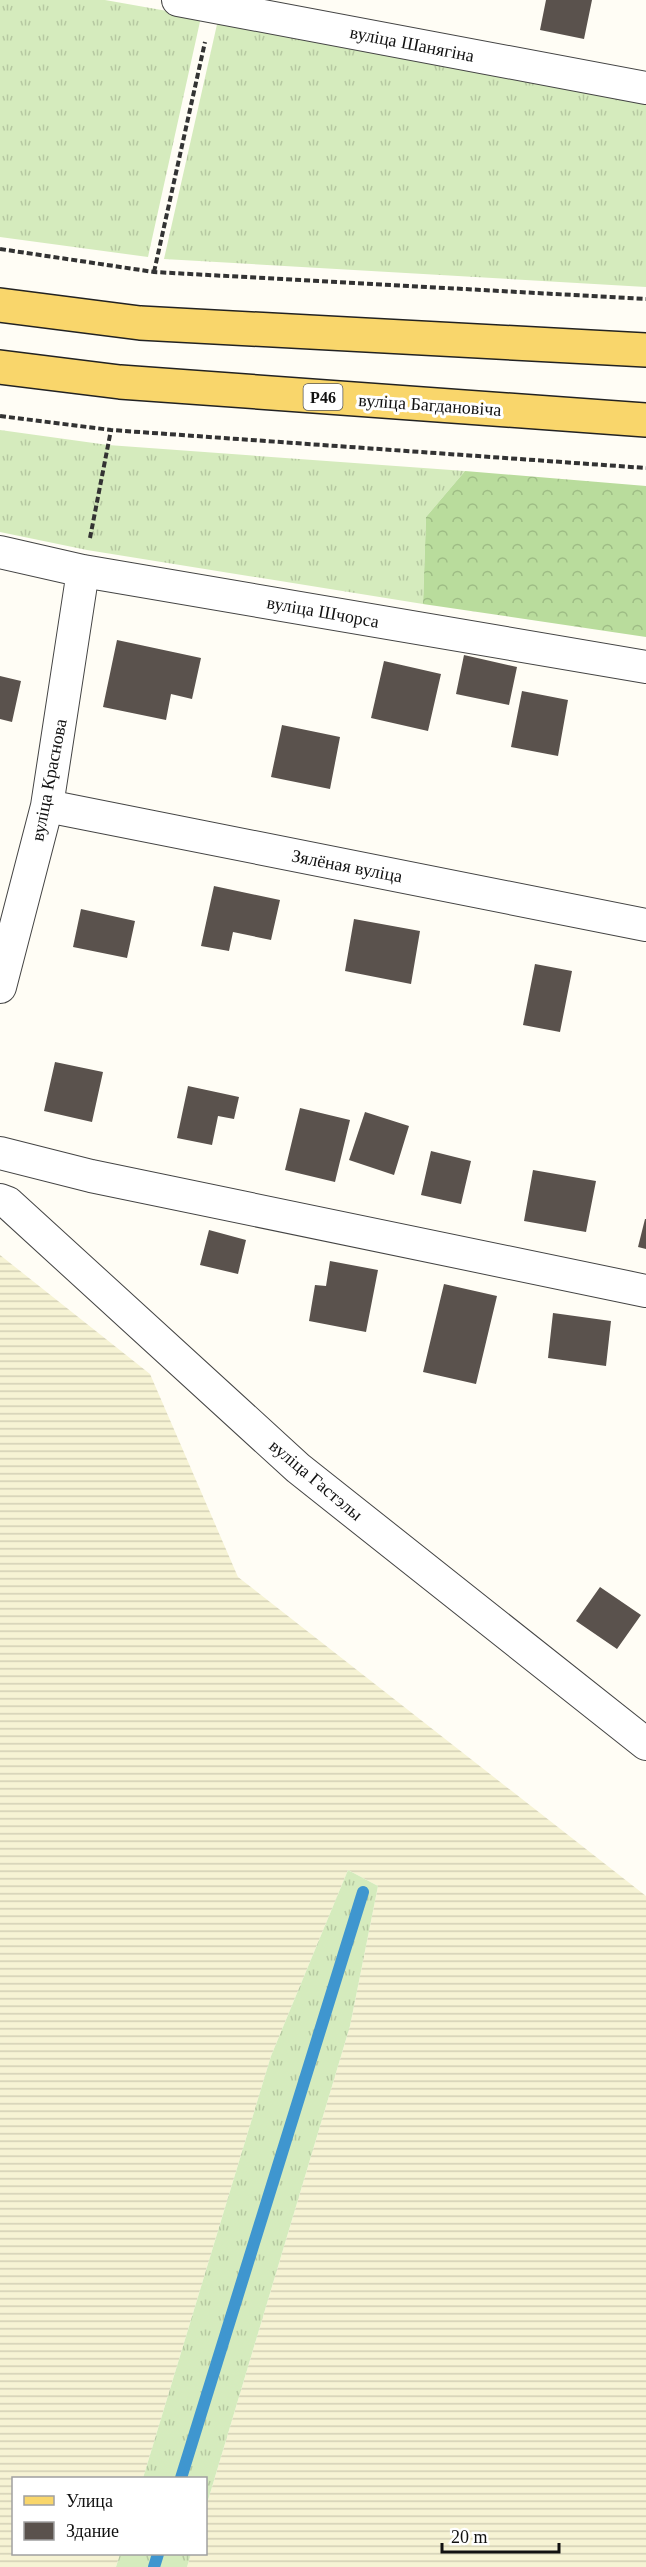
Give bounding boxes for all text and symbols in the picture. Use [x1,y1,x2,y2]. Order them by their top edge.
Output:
street label: вуліца Шанягіна [348,22,476,66]
road number: Р46 [304,384,342,410]
street label: вуліца Багдановіча [358,390,502,420]
street label: вуліца Шчорса [265,592,381,632]
street label: вуліца Краснова [27,717,71,843]
street label: Зялёная вуліца [290,845,404,887]
street label: вуліца Гастэлы [266,1435,366,1525]
legend [12,2477,207,2555]
text: Улица [66,2491,113,2511]
scale bar [442,2516,559,2554]
text: Здание [66,2521,119,2541]
text: 20 m [451,2527,488,2547]

